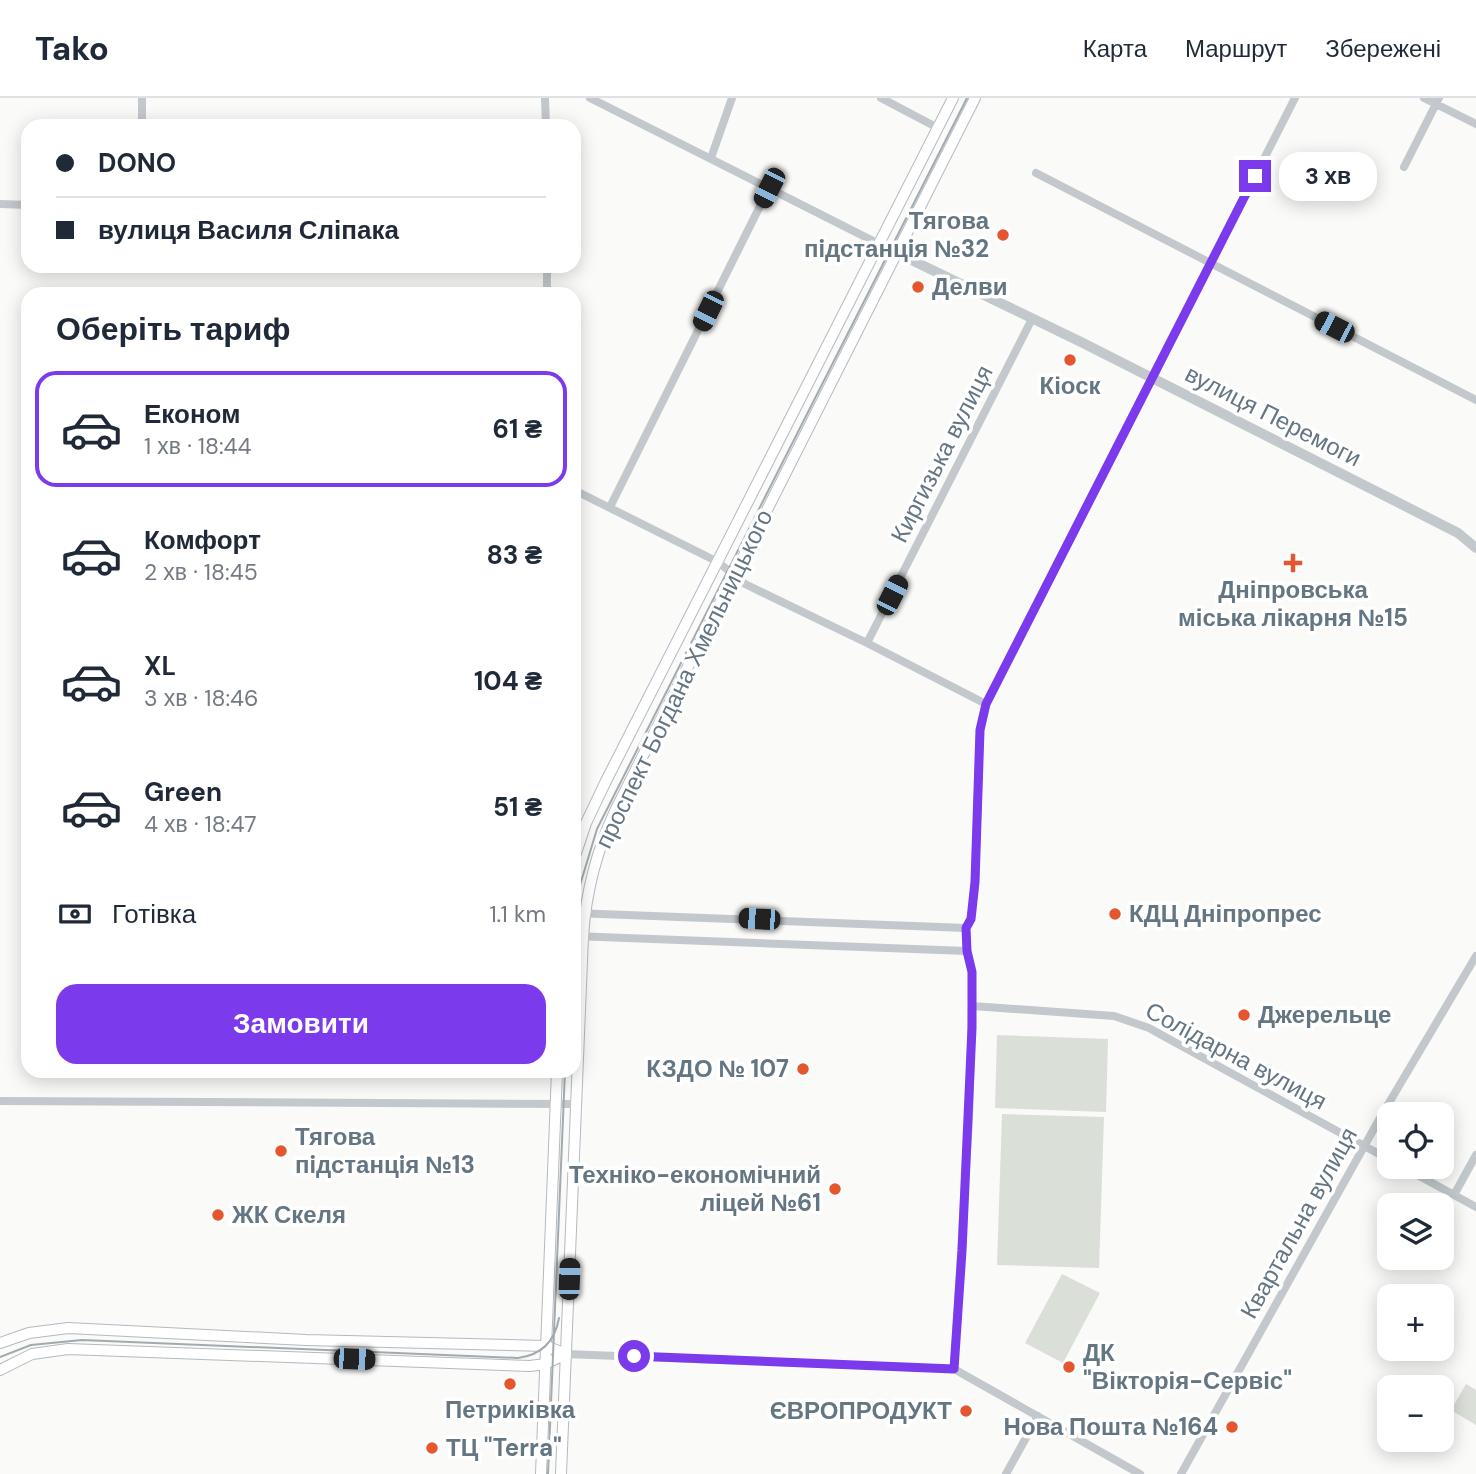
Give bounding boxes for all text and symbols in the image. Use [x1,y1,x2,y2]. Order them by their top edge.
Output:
text: Tako [35,27,109,70]
text: Карта [1083,33,1147,64]
text: Маршрут [1185,33,1287,64]
text: Збережені [1325,33,1441,64]
text: DONO [98,146,176,180]
callout: 3 хв [1280,152,1378,200]
route end [1239,160,1271,192]
text: 3 хв [1305,161,1351,191]
car [751,165,788,211]
place label: Тягова пiдстанцiя №32 [804,205,990,264]
text: вулиця Василя Сліпака [98,213,399,247]
marker: Тягова пiдстанцiя №32 [995,227,1011,243]
place label: Делви [932,271,1008,302]
marker: Делви [910,279,926,295]
car [690,288,727,334]
text: Оберіть тариф [56,308,290,350]
car [1311,308,1358,346]
marker: Кіоск [1062,352,1078,368]
street label: вулиця Перемоги [1180,358,1366,473]
street label: Киргизька вулиця [883,360,1000,548]
place label: Кіоск [1039,370,1101,401]
text: Економ [144,397,240,431]
icon: car [60,398,123,461]
text: 61 ₴ [493,412,542,446]
text: 1 хв · 18:44 [144,431,252,461]
street label: проспект Богдана Хмельницького [588,504,779,853]
text: Комфорт [144,523,261,557]
icon: car [60,524,123,587]
text: 83 ₴ [486,538,542,572]
marker: Дніпровська міська лікарня №15 [1283,553,1303,573]
text: 2 хв · 18:45 [144,557,258,587]
car [874,572,911,618]
place label: Дніпровська міська лікарня №15 [1178,574,1408,633]
text: XL [144,649,176,683]
icon: car [60,650,123,713]
text: 104 ₴ [474,664,542,698]
text: 3 хв · 18:46 [144,683,258,713]
text: Green [144,775,222,809]
icon: car [60,776,123,839]
text: 51 ₴ [493,790,542,824]
text: 4 хв · 18:47 [144,809,257,839]
icon: cash [56,895,94,933]
text: Готівка [112,897,196,931]
place label: КДЦ Дніпропрес [1129,898,1322,929]
text: 1.1 km [489,899,546,929]
marker: КДЦ Дніпропрес [1107,906,1123,922]
car [738,907,781,931]
button: Замовити [56,984,546,1064]
street label: Солідарна вулиця [1140,995,1332,1116]
place label: Джерельце [1258,999,1391,1030]
marker: Джерельце [1236,1007,1252,1023]
place label: КЗДО № 107 [646,1053,789,1084]
marker: КЗДО № 107 [795,1061,811,1077]
map controls [1377,1102,1454,1452]
button: locate [1377,1102,1454,1179]
place label: Тягова пiдстанцiя №13 [295,1121,475,1180]
street label: Квартальна вулиця [1233,1122,1364,1324]
marker: Тягова пiдстанцiя №13 [273,1143,289,1159]
place label: Техніко-економічний ліцей №61 [569,1159,821,1218]
marker: Техніко-економічний ліцей №61 [827,1181,843,1197]
button: layers [1377,1193,1454,1270]
place label: ЖК Скеля [231,1199,346,1230]
marker: ЖК Скеля [210,1207,226,1223]
car [558,1258,581,1300]
button: + [1377,1284,1454,1361]
place label: ДК "Вікторія-Сервіс" [1083,1337,1292,1396]
route start [618,1340,650,1372]
car [333,1348,376,1370]
marker: ДК "Вікторія-Сервіс" [1061,1359,1077,1375]
button: − [1377,1375,1454,1452]
marker: Петриківка [502,1376,518,1392]
place label: Петриківка [445,1394,576,1425]
place label: ЄВРОПРОДУКТ [770,1395,952,1426]
marker: ЄВРОПРОДУКТ [958,1403,974,1419]
place label: Нова Пошта №164 [1004,1411,1218,1442]
marker: Нова Пошта №164 [1224,1419,1240,1435]
place label: ТЦ "Terra" [446,1432,562,1463]
marker: ТЦ "Terra" [424,1440,440,1456]

